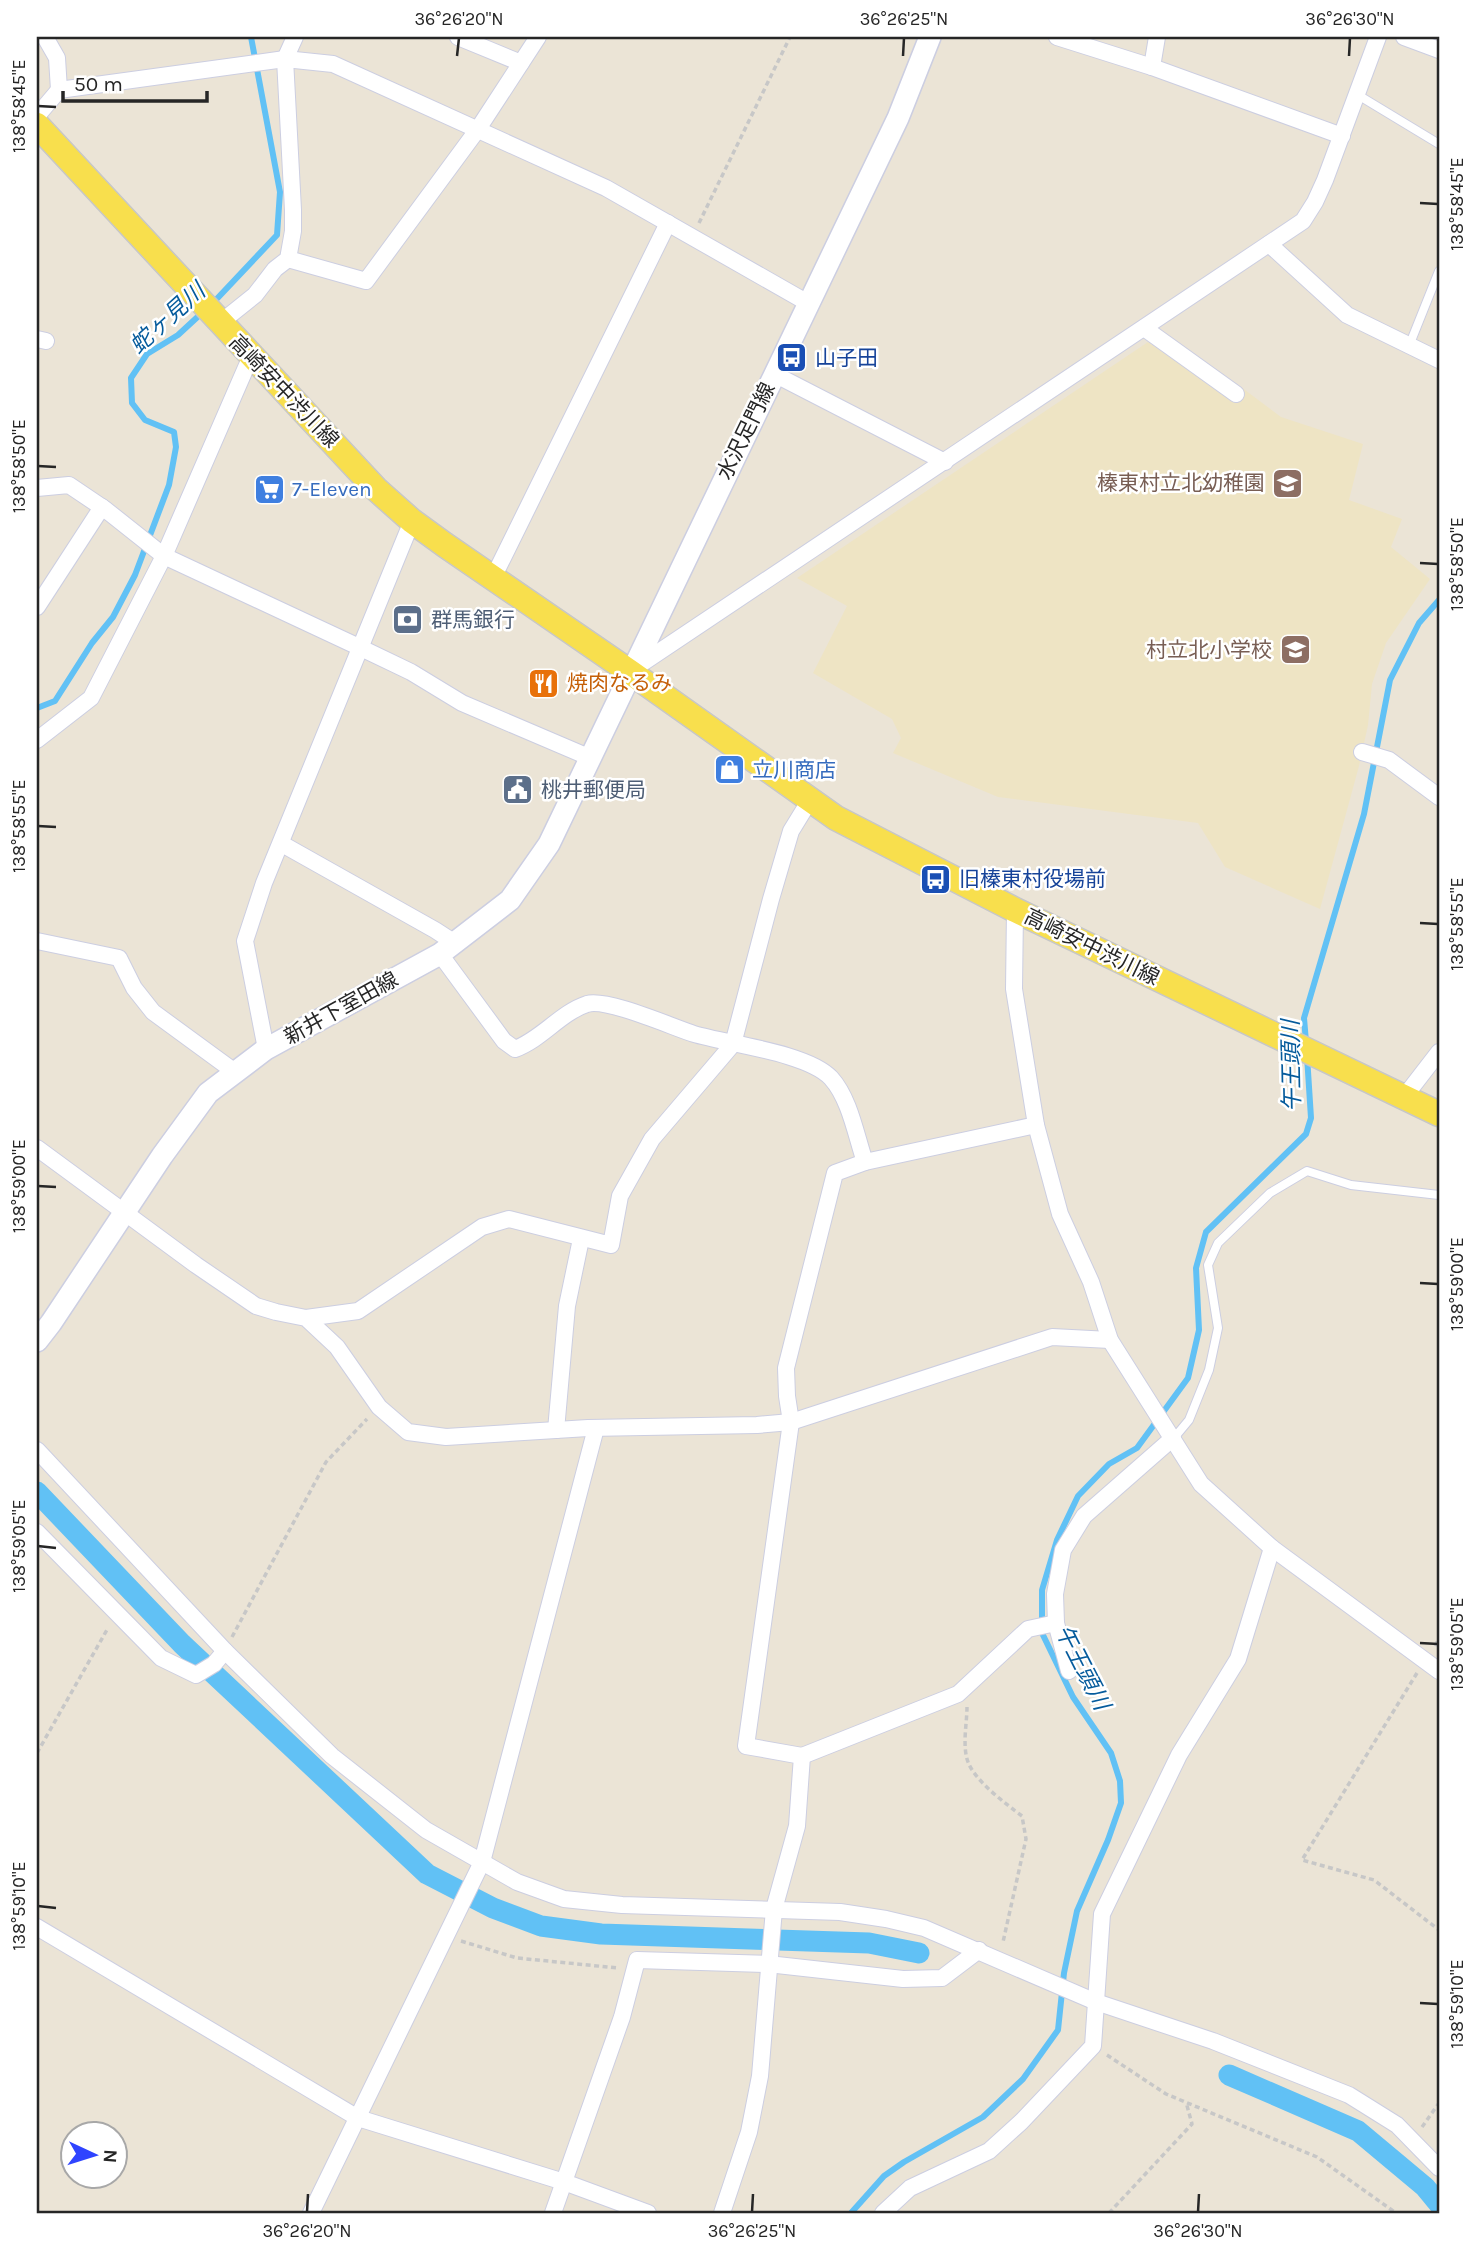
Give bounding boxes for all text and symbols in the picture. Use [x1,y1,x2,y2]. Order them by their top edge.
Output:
text: 36°26'20"N [414,8,504,30]
text: 36°26'25"N [860,8,948,30]
text: 36°26'30"N [1305,8,1395,30]
text: 138°58'45"E [8,59,30,153]
scale bar [63,60,206,104]
text: 50 m [74,72,123,96]
text: 138°58'45"E [1446,157,1468,251]
water label: 蛇ヶ見川 [124,276,213,359]
street label: 高崎安中渋川線 [224,330,344,452]
bus stop icon: 山子田 [775,341,809,375]
place label: 山子田 [815,346,878,370]
street label: 水沢足門線 [712,379,780,483]
text: 138°58'50"E [8,419,30,513]
school or university icon: 榛東村立北幼稚園 [1271,466,1305,500]
place label: 榛東村立北幼稚園 [1097,471,1265,495]
supermarket icon: 7-Eleven [252,472,286,506]
place label: 7-Eleven [292,477,372,501]
text: 138°58'50"E [1446,517,1468,611]
bank icon: 群馬銀行 [391,603,425,637]
place label: 群馬銀行 [431,608,515,632]
school or university icon: 村立北小学校 [1278,633,1312,667]
place label: 村立北小学校 [1146,638,1272,662]
restaurant icon: 焼肉なるみ [527,666,561,700]
place label: 焼肉なるみ [567,671,672,695]
shop icon: 立川商店 [712,753,746,787]
place label: 立川商店 [752,758,836,782]
public building icon: 桃井郵便局 [501,773,535,807]
place label: 桃井郵便局 [541,778,646,802]
text: 138°58'55"E [8,779,30,873]
bus stop icon: 旧榛東村役場前 [919,862,953,896]
place label: 旧榛東村役場前 [959,867,1106,891]
text: 138°58'55"E [1446,877,1468,971]
street label: 高崎安中渋川線 [1021,904,1163,990]
street label: 新井下室田線 [280,967,402,1049]
water label: 午王頭川 [1277,1017,1306,1112]
text: 138°59'00"E [8,1139,30,1233]
text: 138°59'00"E [1446,1237,1468,1331]
text: 138°59'05"E [8,1499,30,1593]
text: 138°59'05"E [1446,1597,1468,1691]
water label: 午王頭川 [1050,1620,1117,1717]
text: 138°59'10"E [8,1861,30,1951]
text: 138°59'10"E [1446,1959,1468,2049]
north arrow [60,2120,130,2190]
text: N [99,2149,121,2164]
text: 36°26'20"N [262,2220,352,2242]
text: 36°26'25"N [708,2220,796,2242]
text: 36°26'30"N [1153,2220,1243,2242]

